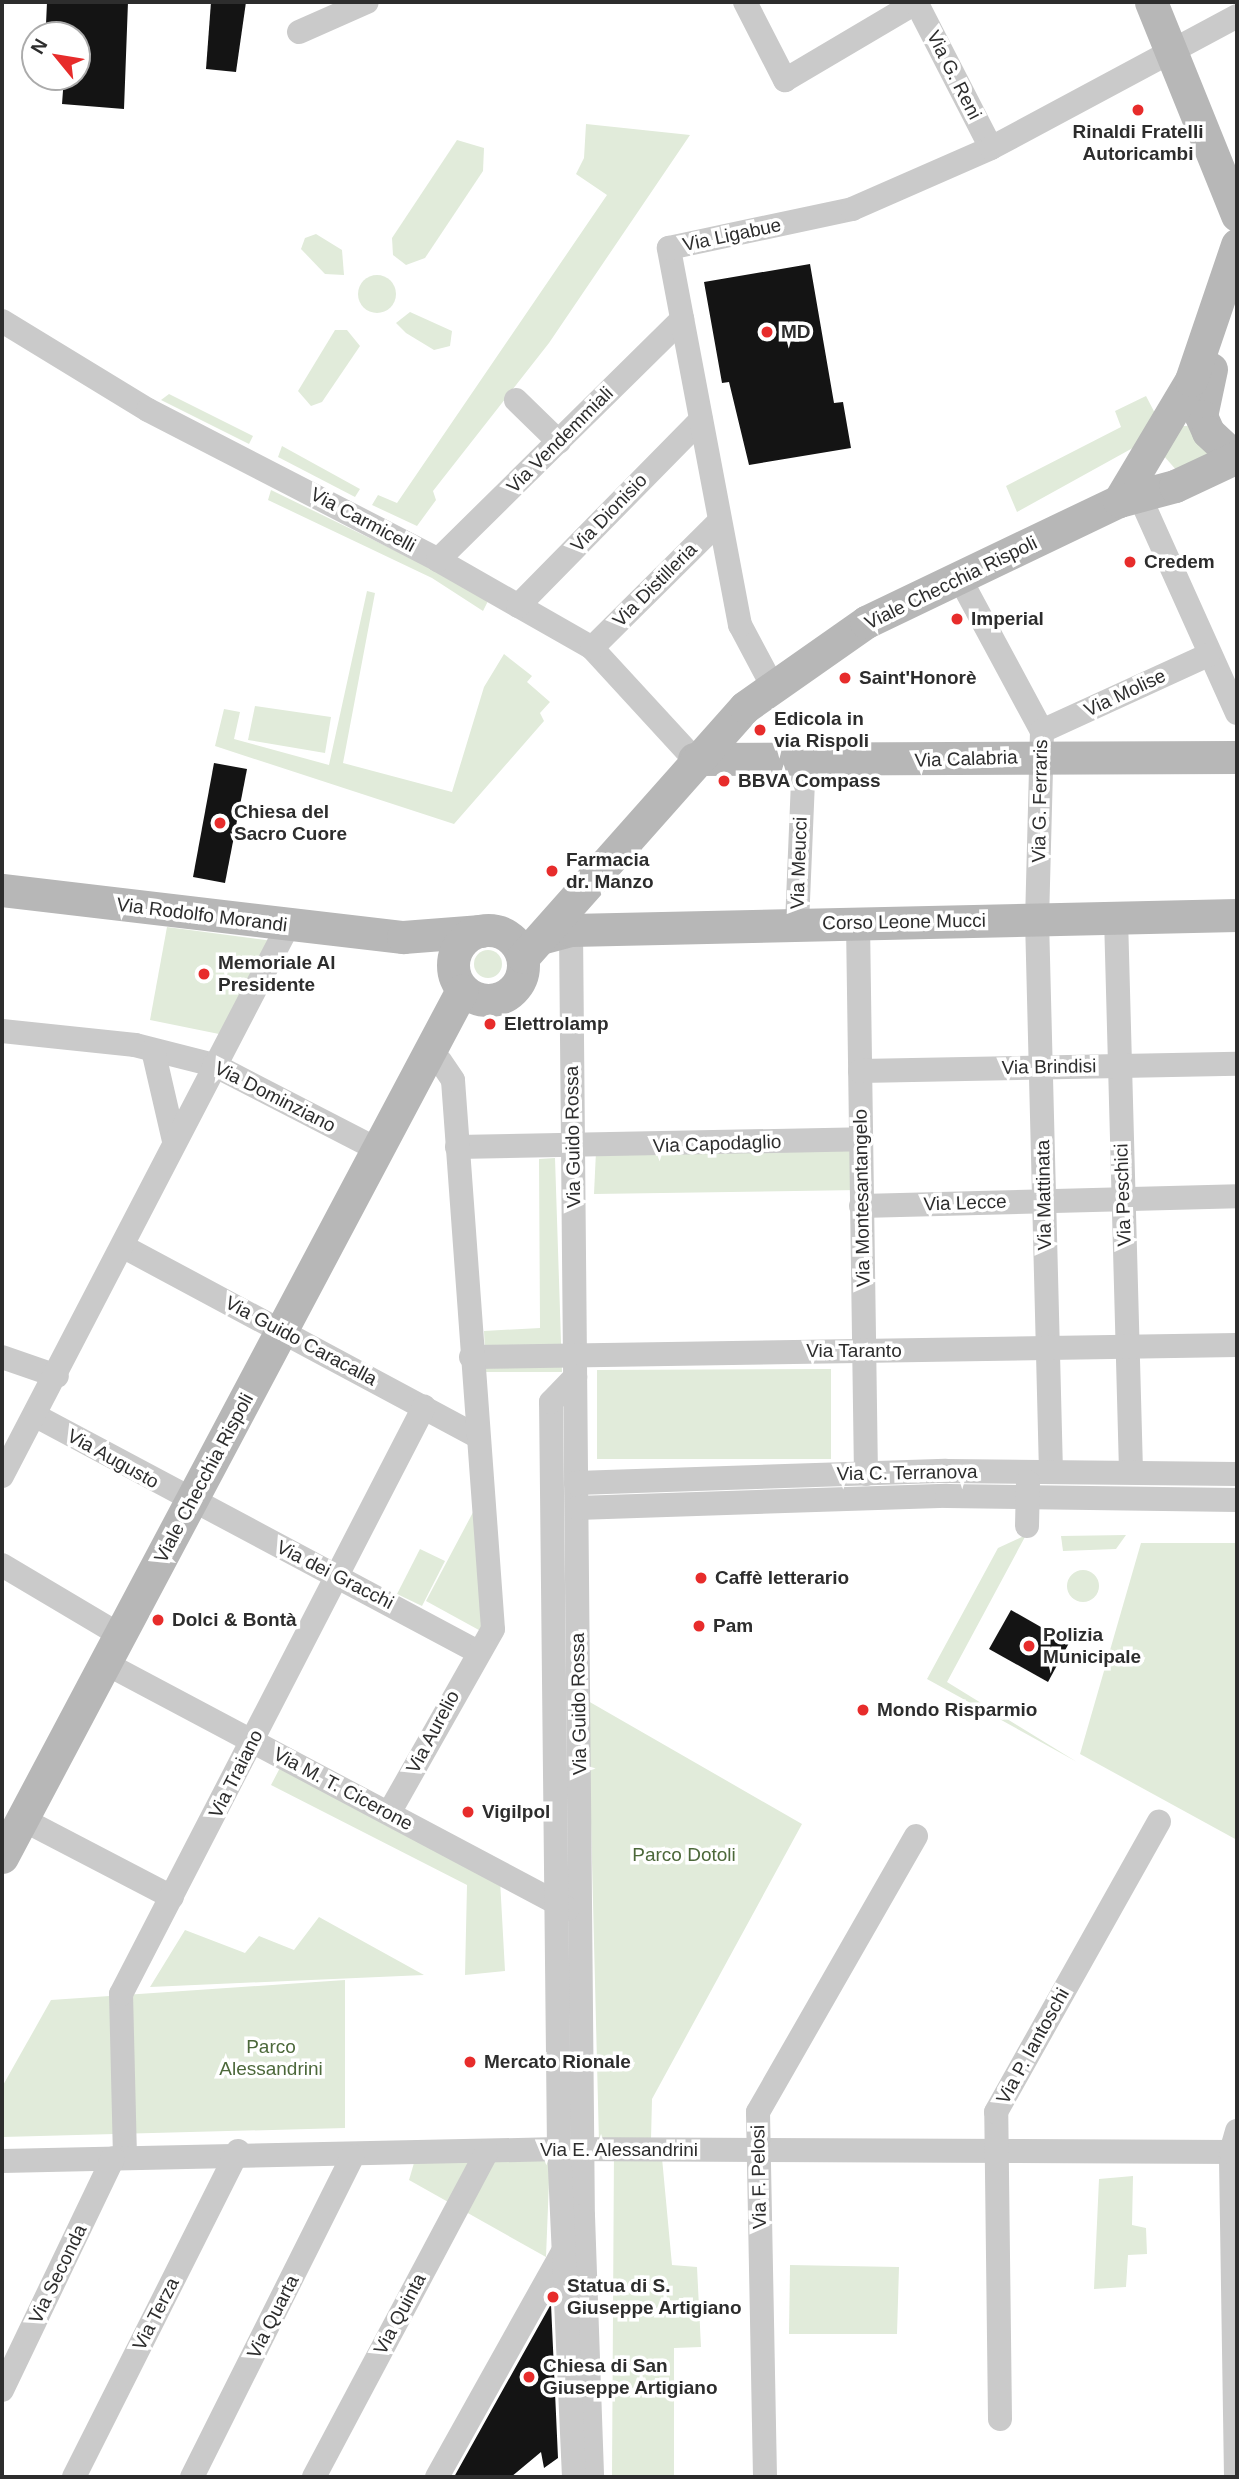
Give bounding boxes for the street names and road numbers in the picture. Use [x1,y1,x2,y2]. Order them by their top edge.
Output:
street label: Via G. Reni [922,27,986,123]
street label: Via Ligabue [681,213,783,257]
street label: Via Vendemmiali [502,382,618,498]
street label: Via Dionisio [566,469,652,557]
street label: Via Carmicelli [307,483,419,557]
street label: Viale Checchia Rispoli [861,531,1041,635]
street label: Via Distilleria [608,538,702,632]
street label: Via Molise [1081,664,1169,722]
street label: Via G. Ferraris [1028,739,1052,863]
street label: Via Calabria [914,746,1018,772]
street label: Via Meucci [786,816,812,910]
street label: Via Rodolfo Morandi [115,893,289,937]
street label: Corso Leone Mucci [822,909,986,935]
street label: Via Brindisi [1001,1055,1097,1079]
street label: Via Dominziano [211,1057,339,1137]
street label: Via Guido Rossa [560,1066,586,1208]
street label: Via Montesantangelo [849,1109,875,1287]
street label: Via Capodaglio [652,1130,782,1158]
street label: Via Mattinata [1032,1140,1056,1250]
street label: Via Peschici [1110,1143,1136,1247]
street label: Via Lecce [923,1190,1007,1216]
street label: Via Guido Caracalla [221,1291,381,1391]
street label: Via Taranto [806,1340,902,1362]
street label: Viale Checchia Rispoli [150,1389,258,1567]
street label: Via Augusto [63,1424,163,1494]
street label: Via C. Terranova [836,1460,978,1486]
street label: Via dei Gracchi [273,1536,397,1614]
street label: Via Guido Rossa [566,1633,592,1775]
street label: Via Aurelio [401,1686,465,1778]
street label: Via Traiano [204,1726,268,1822]
street label: Via M. T. Cicerone [269,1743,417,1835]
street label: Via P. Iantoschi [992,1984,1074,2108]
street label: Via F. Pelosi [747,2125,771,2229]
street label: Via E. Alessandrini [539,2139,699,2161]
street label: Via Seconda [24,2221,92,2327]
street label: Via Quinta [369,2270,431,2358]
street label: Via Quarta [242,2272,304,2362]
street label: Via Terza [128,2274,184,2354]

